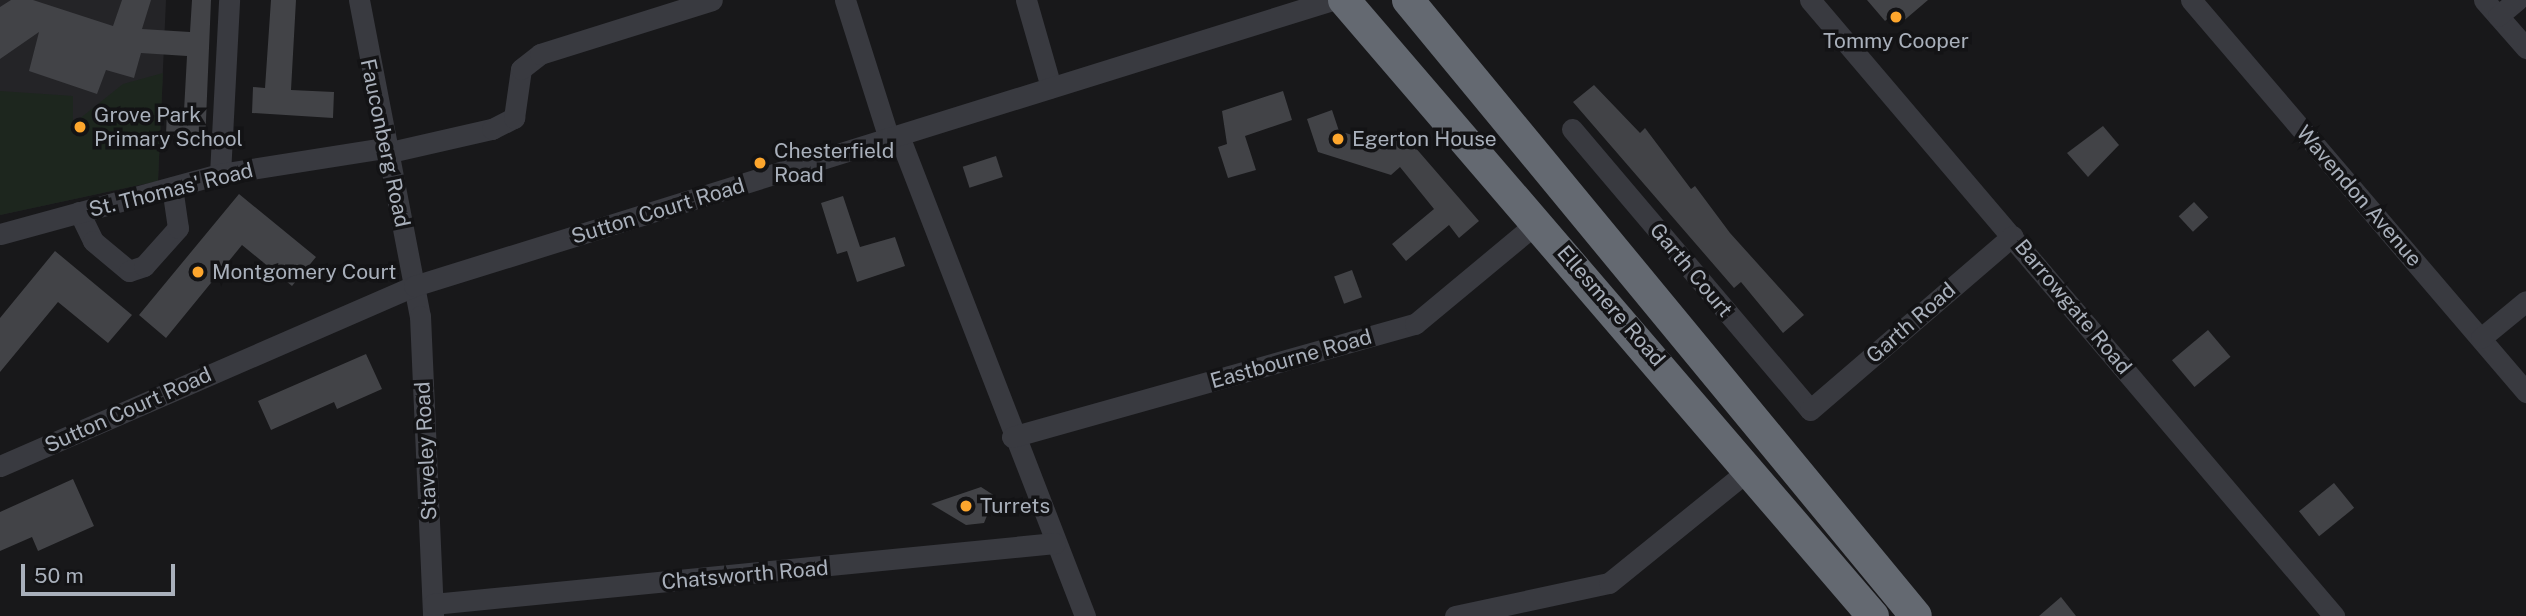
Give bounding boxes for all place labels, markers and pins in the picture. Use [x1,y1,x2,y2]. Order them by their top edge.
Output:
marker: Tommy Cooper [1888,9,1904,25]
place label: Tommy Cooper [1823,28,1969,54]
place label: Grove Park Primary School [94,102,243,152]
marker: Grove Park Primary School [72,119,88,135]
place label: Egerton House [1352,126,1497,152]
marker: Egerton House [1330,131,1346,147]
place label: Chesterfield Road [774,138,894,188]
marker: Chesterfield Road [752,155,768,171]
place label: Montgomery Court [212,259,397,285]
marker: Montgomery Court [190,264,206,280]
place label: Turrets [980,493,1050,519]
marker: Turrets [958,498,974,514]

